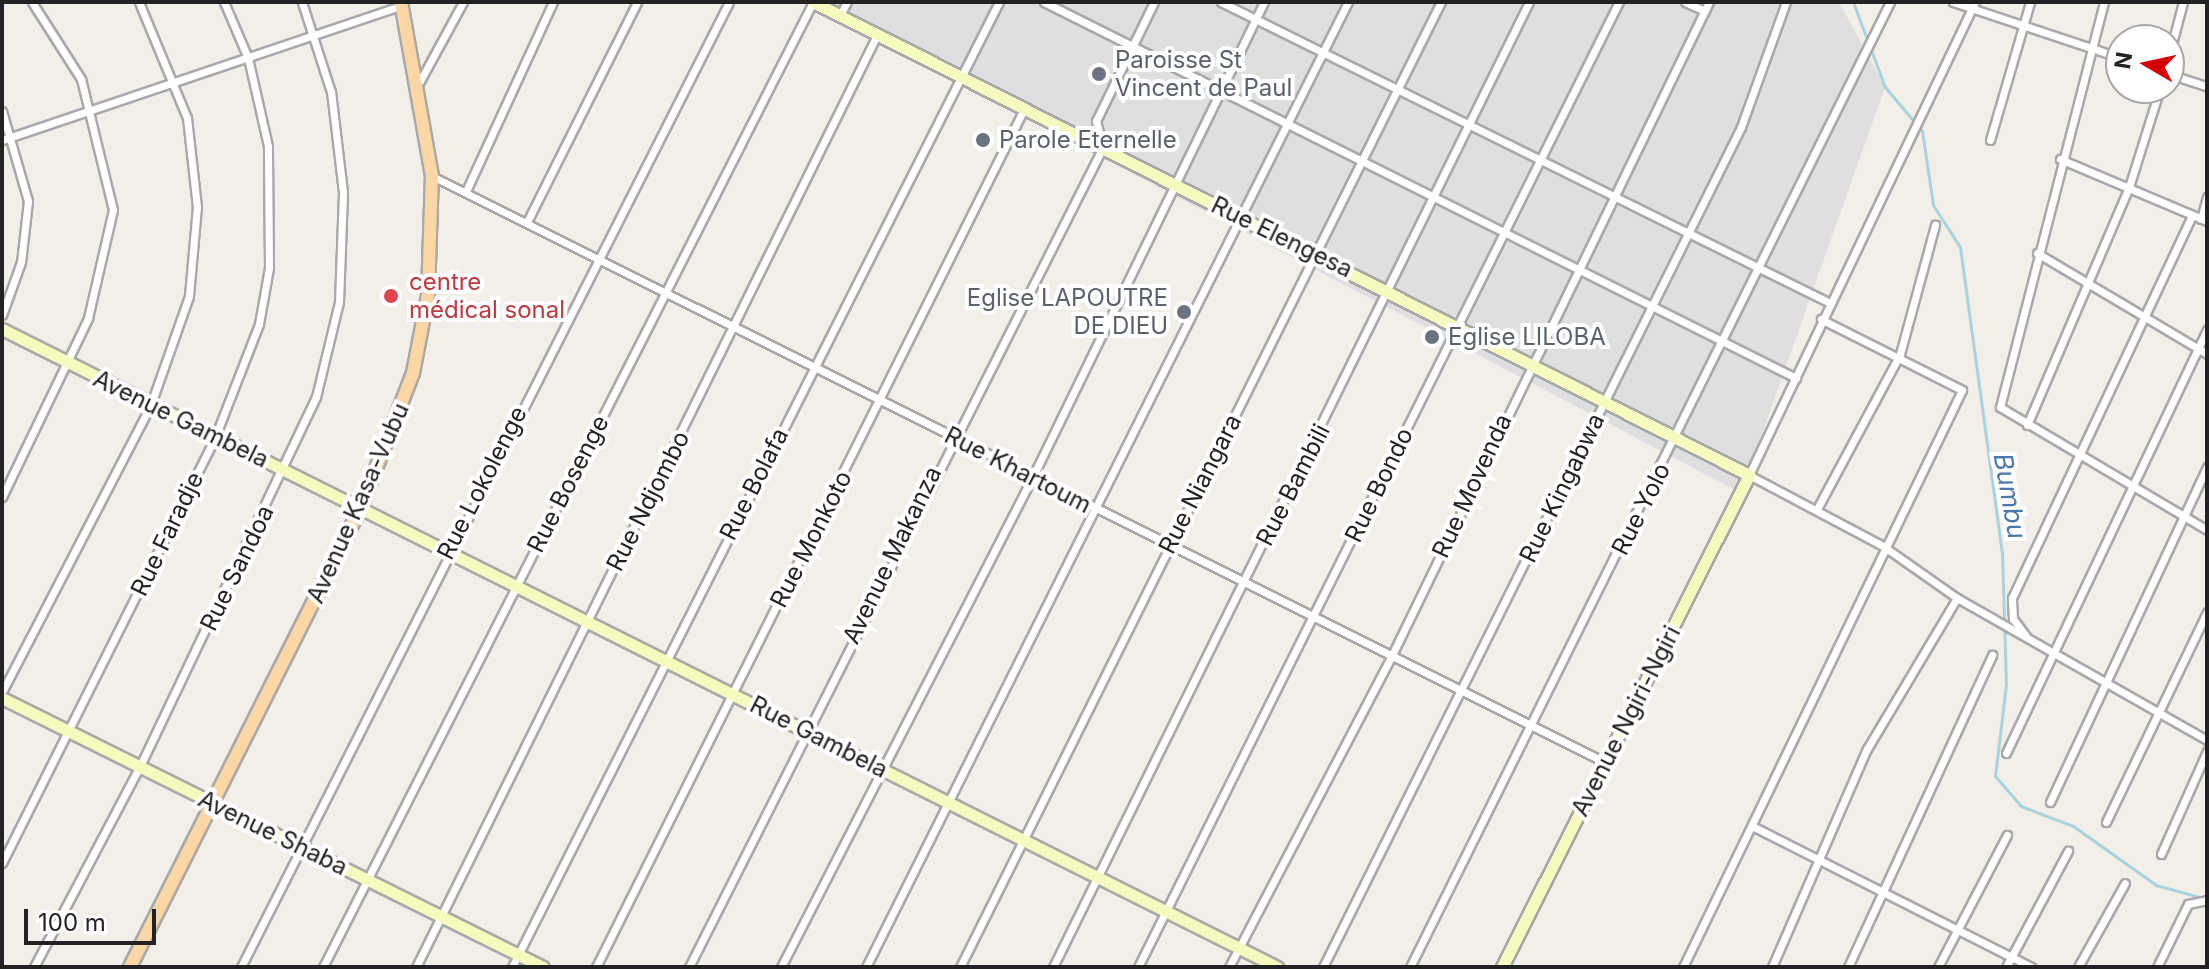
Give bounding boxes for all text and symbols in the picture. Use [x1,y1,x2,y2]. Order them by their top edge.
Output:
north arrow [2105,24,2185,104]
place label: Paroisse St Vincent de Paul [1115,46,1292,102]
text: N [2109,50,2137,71]
marker: Paroisse St Vincent de Paul [1090,65,1108,83]
place label: Parole Eternelle [999,126,1177,154]
marker: Parole Eternelle [974,131,992,149]
street label: Rue Elengesa [1207,190,1357,284]
place label: centre médical sonal [409,268,565,324]
place label: Eglise LAPOUTRE DE DIEU [967,284,1168,340]
marker: centre médical sonal [380,285,402,307]
marker: Eglise LAPOUTRE DE DIEU [1175,303,1193,321]
place label: Eglise LILOBA [1448,323,1606,351]
marker: Eglise LILOBA [1423,328,1441,346]
street label: Avenue Gambela [89,364,273,474]
street label: Avenue Kasa-Vubu [301,398,415,608]
street label: Rue Lokolenge [431,402,533,564]
street label: Rue Niangara [1153,409,1247,559]
street label: Rue Kingabwa [1513,409,1611,567]
street label: Rue Movenda [1426,410,1518,562]
street label: Rue Bosenge [521,411,615,557]
street label: Rue Bambili [1250,419,1336,551]
street label: Rue Khartoum [940,421,1096,519]
street label: Rue Bolafa [714,423,794,545]
street label: Rue Bondo [1339,423,1419,547]
street label: Rue Ndjombo [600,426,696,576]
water label: Bumbu [1987,451,2033,541]
street label: Rue Yolo [1606,458,1676,560]
street label: Avenue Makanza [837,462,947,648]
street label: Rue Monkoto [764,466,858,612]
street label: Rue Faradje [125,467,209,601]
street label: Rue Sandoa [194,500,280,636]
street label: Avenue Ngiri-Ngiri [1566,621,1686,821]
street label: Rue Gambela [745,690,893,784]
street label: Avenue Shaba [194,784,352,882]
scale bar [28,893,160,943]
text: 100 m [38,908,106,937]

